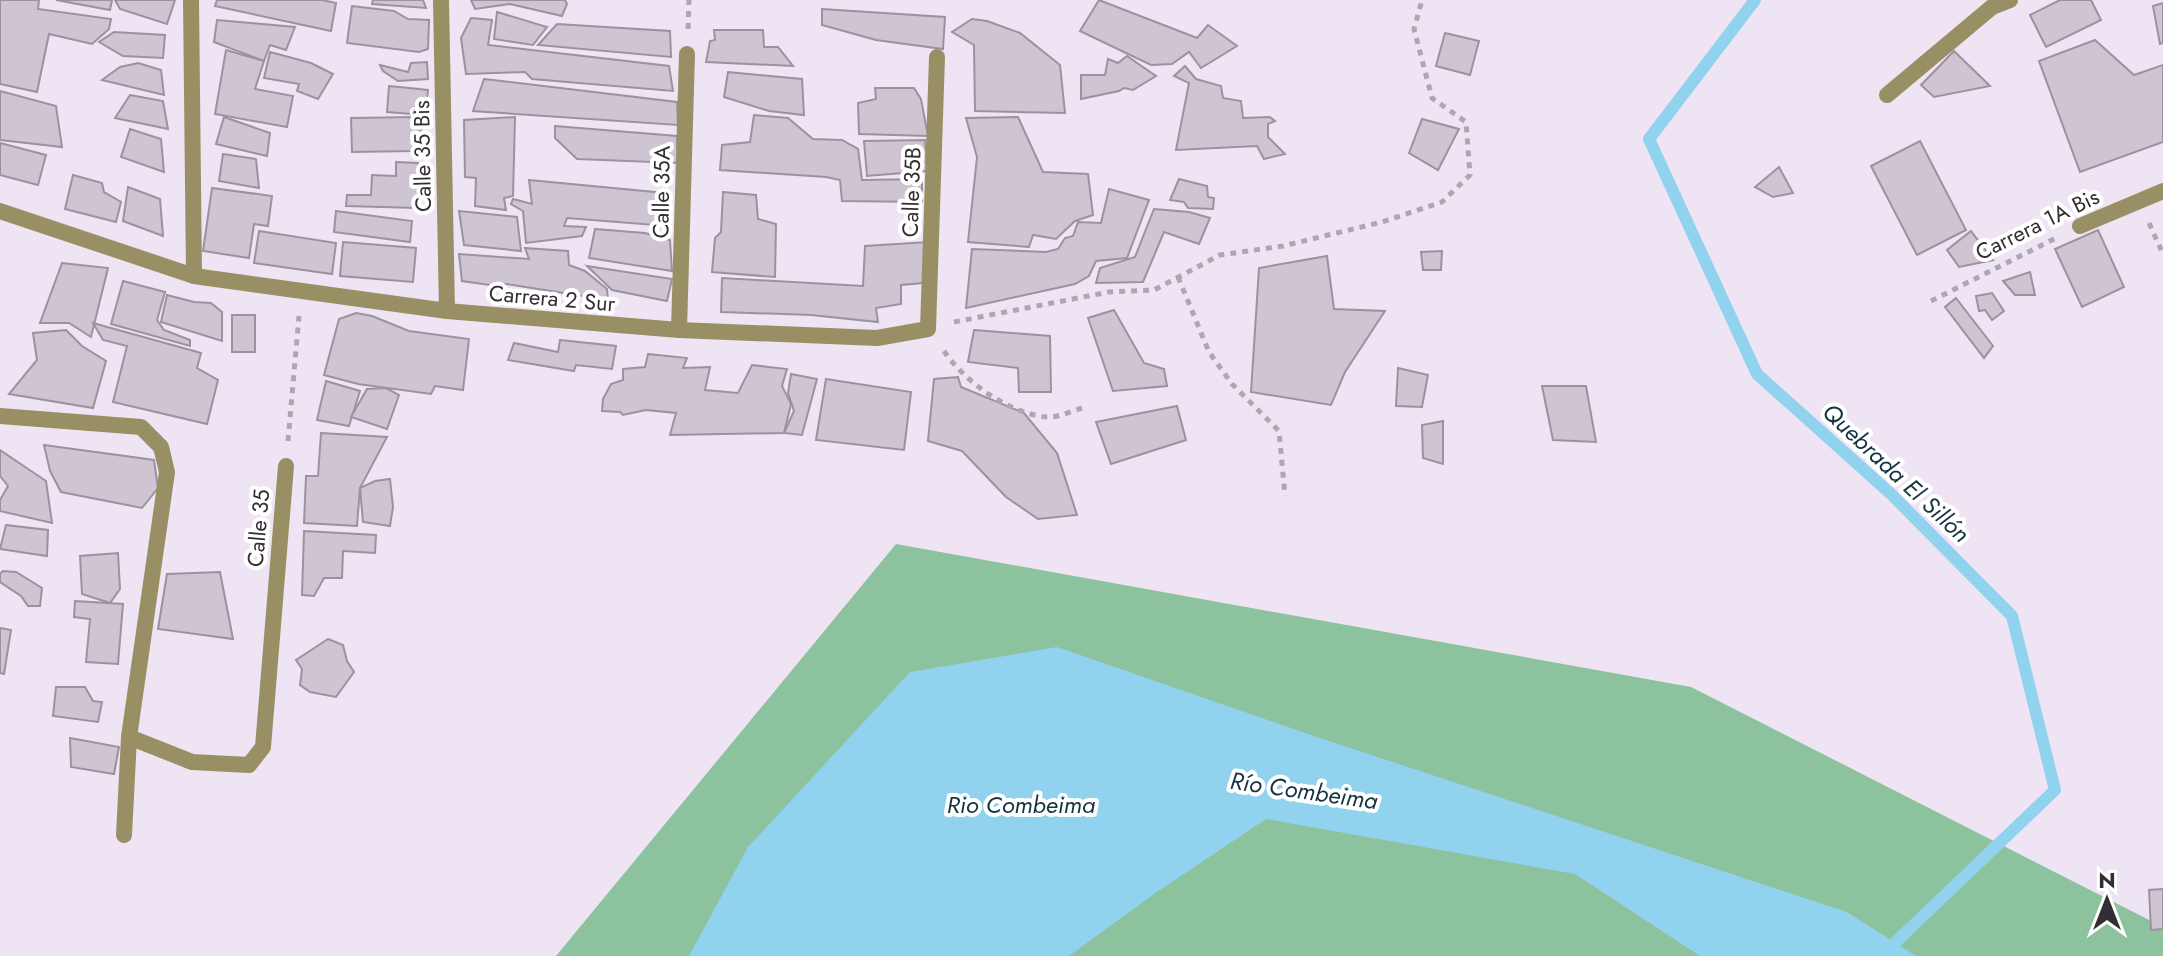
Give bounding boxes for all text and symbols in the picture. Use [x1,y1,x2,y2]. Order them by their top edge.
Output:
street label: Calle 35 Bis [405,100,439,212]
street label: Calle 35A [644,145,678,239]
street label: Calle 35B [893,146,929,238]
street label: Carrera 1A Bis [1970,180,2105,268]
street label: Carrera 2 Sur [487,277,617,320]
water label: Quebrada El Sillón [1815,395,1978,550]
street label: Calle 35 [239,488,277,568]
water label: Río Combeima [1228,763,1380,818]
water label: Rio Combeima [947,787,1095,822]
north arrow [2067,860,2147,940]
text: N [2098,864,2116,896]

